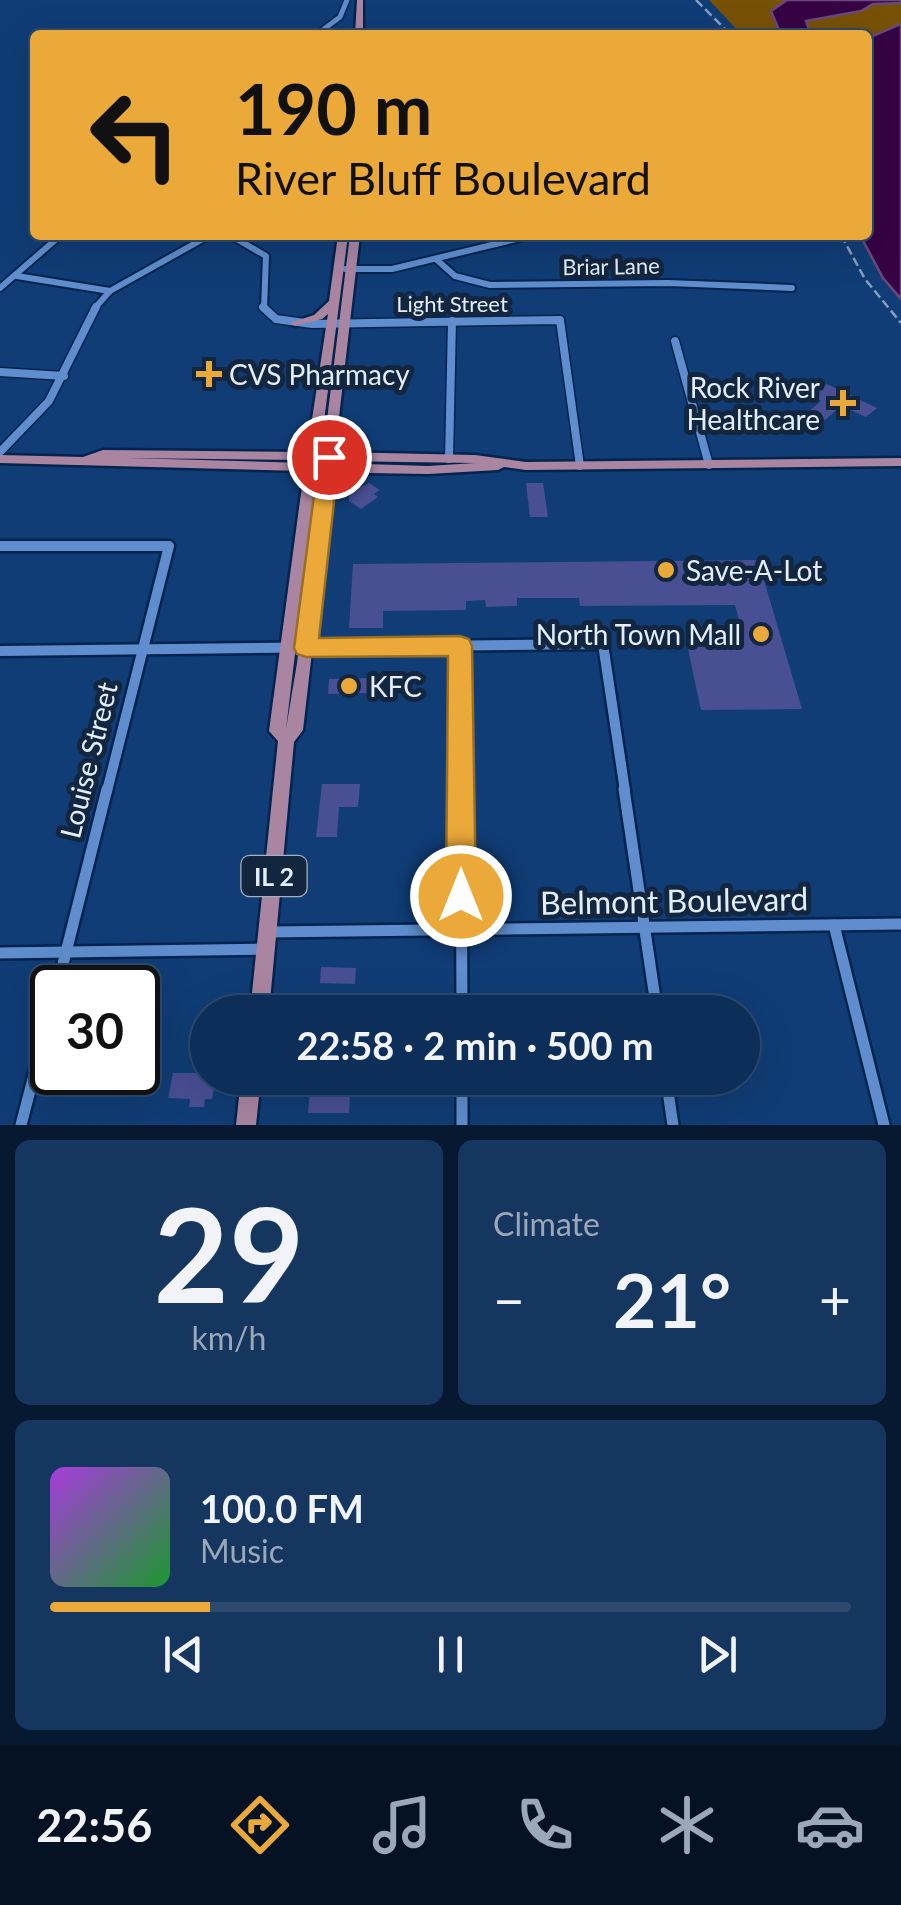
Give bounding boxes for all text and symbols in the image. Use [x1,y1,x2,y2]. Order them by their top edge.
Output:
text: 190 m [235,66,432,150]
icon: left [70,70,200,200]
text: River Bluff Boulevard [235,151,651,205]
street label: Briar Lane [562,252,660,280]
street label: Light Street [396,290,508,317]
place label: CVS Pharmacy [229,357,410,391]
marker: CVS Pharmacy [198,363,220,385]
place label: Rock River Healthcare [686,370,820,436]
marker: Rock River Healthcare [830,390,856,416]
pin [287,415,372,500]
icon: arrive [302,430,357,485]
place label: Save-A-Lot [686,553,822,587]
marker: Save-A-Lot [655,559,677,581]
place label: North Town Mall [536,617,741,651]
marker: North Town Mall [750,623,772,645]
place label: KFC [369,669,422,703]
marker: KFC [338,675,360,697]
street label: Louise Street [52,679,124,841]
position arrow [409,844,513,948]
road number: IL 2 [242,856,306,896]
street label: Belmont Boulevard [540,878,808,922]
speed limit sign: 30 [30,965,160,1095]
text: 22:58 · 2 min · 500 m [296,1022,654,1068]
text: 29 [154,1175,304,1331]
text: Climate [493,1204,600,1243]
text: 21° [613,1254,731,1344]
text: − [493,1266,525,1332]
text: + [819,1266,851,1332]
text: km/h [192,1318,266,1357]
text: 100.0 FM [200,1485,364,1531]
text: Music [200,1531,284,1570]
icon: previous [156,1627,211,1682]
icon: pause [423,1627,478,1682]
icon: next [690,1627,745,1682]
icon: directions [225,1790,295,1860]
icon: music [367,1790,437,1860]
icon: phone [510,1790,580,1860]
icon: climate [652,1790,722,1860]
icon: car [795,1790,865,1860]
text: 22:56 [36,1798,152,1852]

